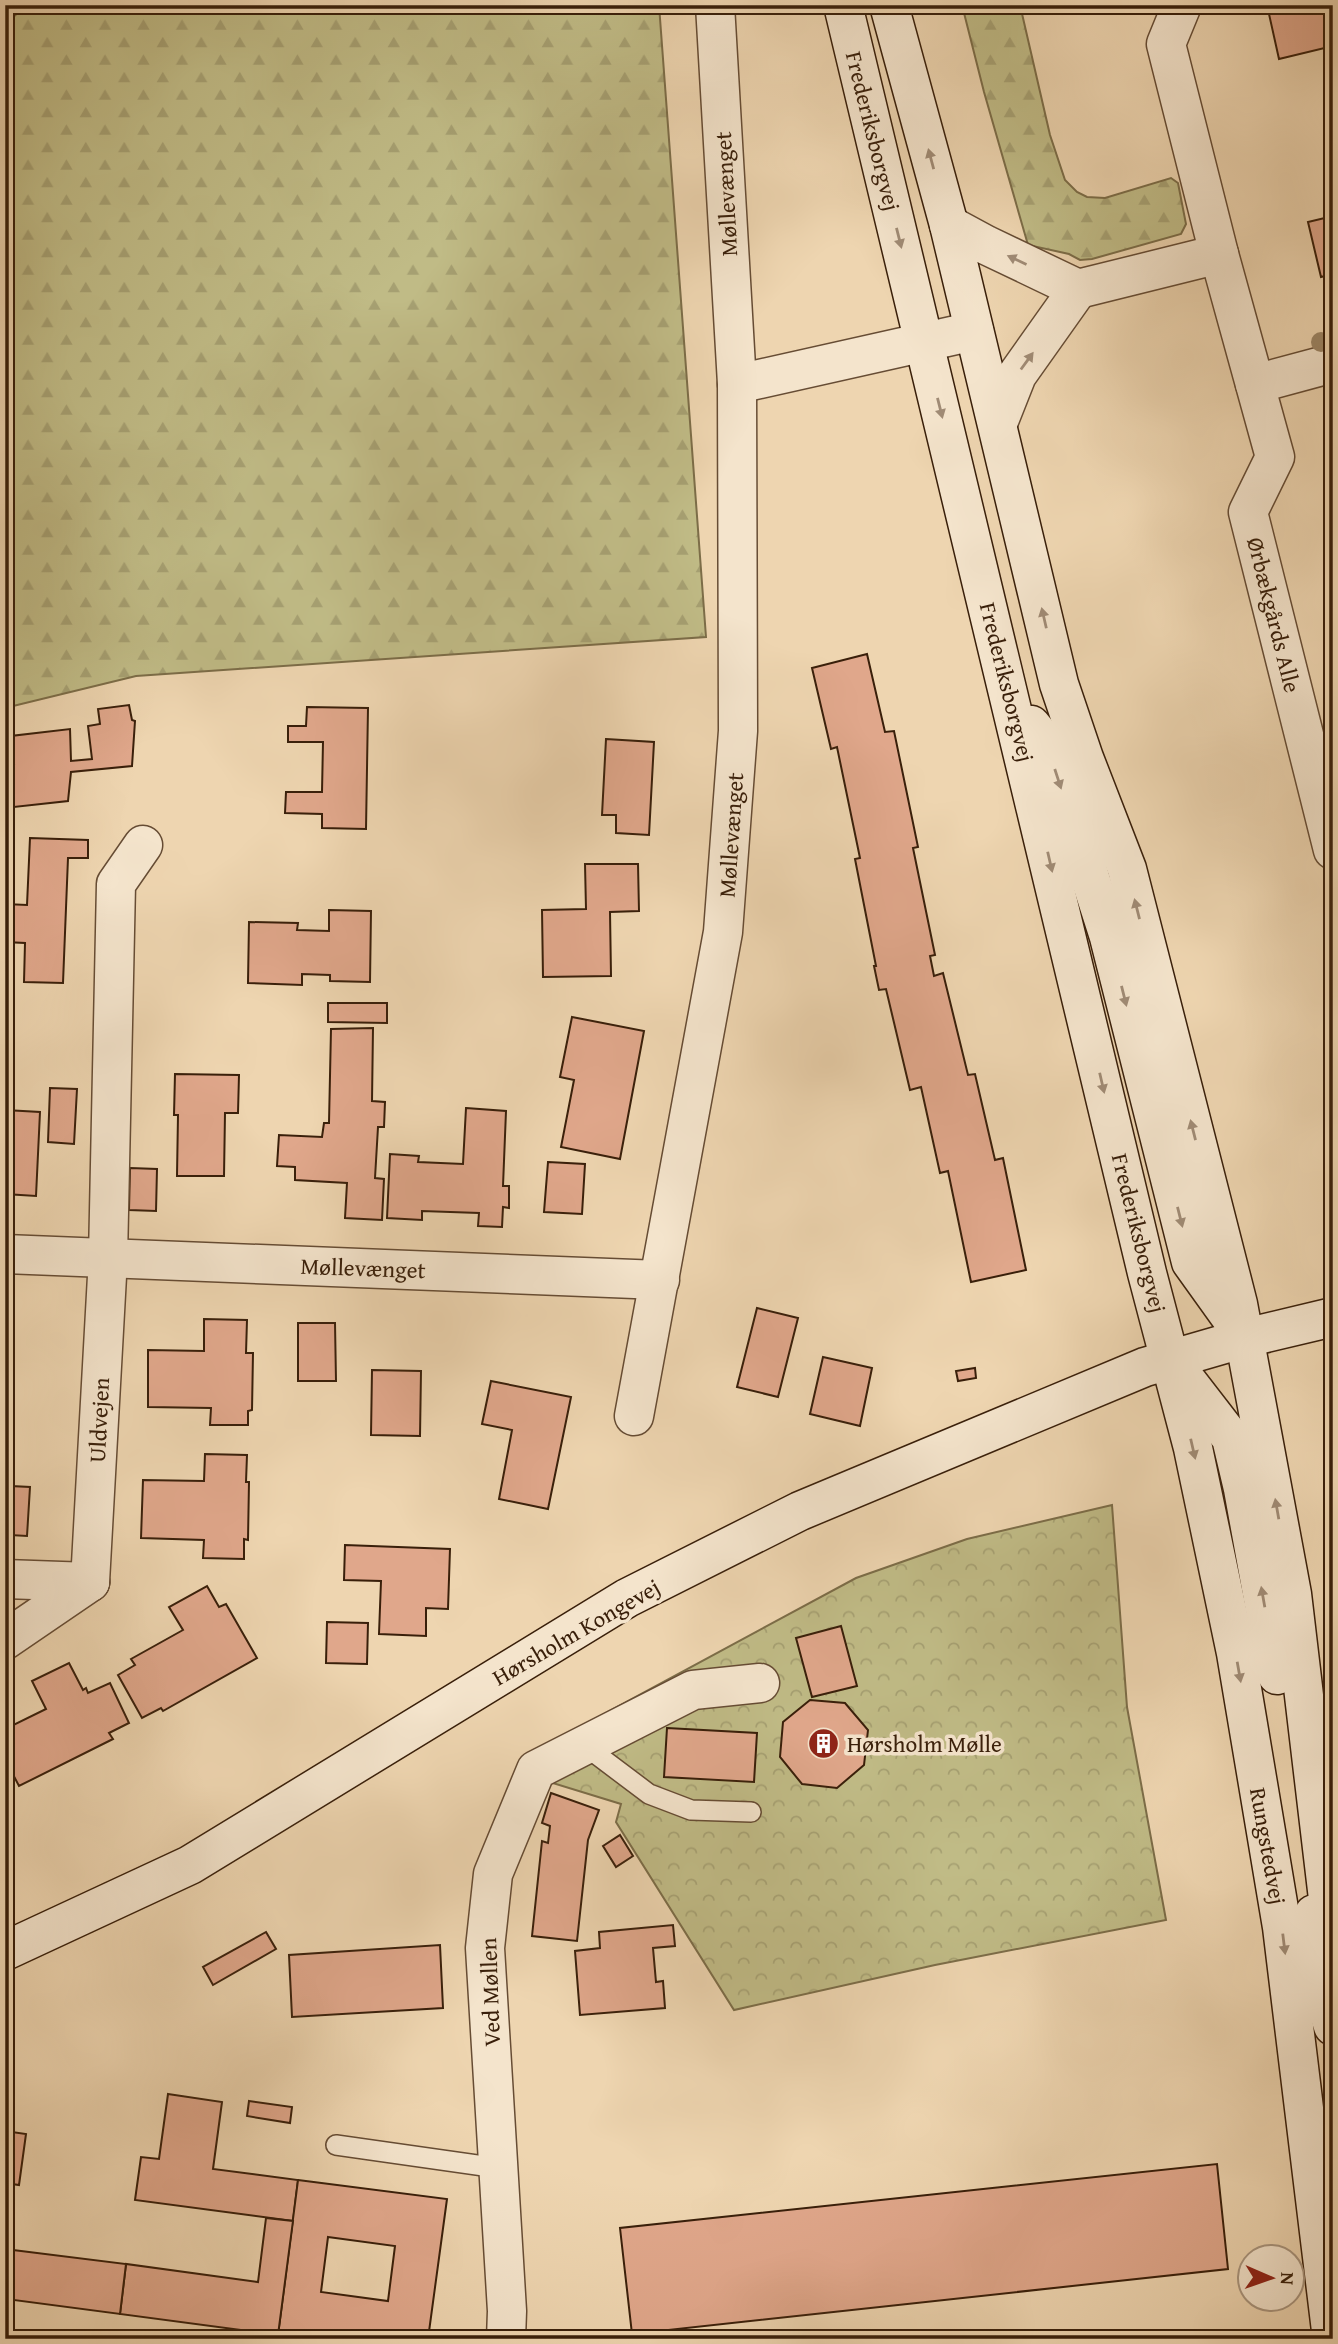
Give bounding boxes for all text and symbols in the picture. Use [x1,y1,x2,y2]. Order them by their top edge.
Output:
street label: Frederiksborgvej [838,48,909,214]
street label: Møllevænget [706,131,745,257]
one-way arrow [925,148,936,170]
one-way arrow [894,227,905,249]
one-way arrow [1007,254,1027,266]
one-way arrow [1020,352,1034,371]
one-way arrow [935,397,946,419]
street label: Ørbækgårds Alle [1239,534,1310,696]
street label: Frederiksborgvej [972,599,1043,765]
one-way arrow [1038,607,1049,629]
one-way arrow [1054,768,1064,789]
street label: Møllevænget [710,771,751,899]
one-way arrow [1045,851,1056,873]
one-way arrow [1131,898,1142,920]
one-way arrow [1119,986,1130,1008]
one-way arrow [1097,1073,1108,1095]
one-way arrow [1187,1118,1198,1140]
street label: Frederiksborgvej [1104,1150,1175,1316]
one-way arrow [1175,1206,1186,1228]
street label: Møllevænget [300,1249,426,1286]
street label: Uldvejen [80,1376,117,1464]
one-way arrow [1188,1438,1199,1460]
one-way arrow [1271,1498,1282,1520]
street label: Hørsholm Kongevej [486,1570,666,1693]
one-way arrow [1257,1586,1268,1608]
one-way arrow [1234,1661,1245,1683]
building icon: Hørsholm Mølle [807,1727,841,1761]
place label: Hørsholm Mølle [847,1727,1002,1760]
street label: Rungstedvej [1242,1785,1295,1907]
one-way arrow [1279,1934,1290,1956]
street label: Ved Møllen [471,1937,508,2047]
north arrow [1236,2242,1306,2312]
text: N [1274,2272,1302,2286]

